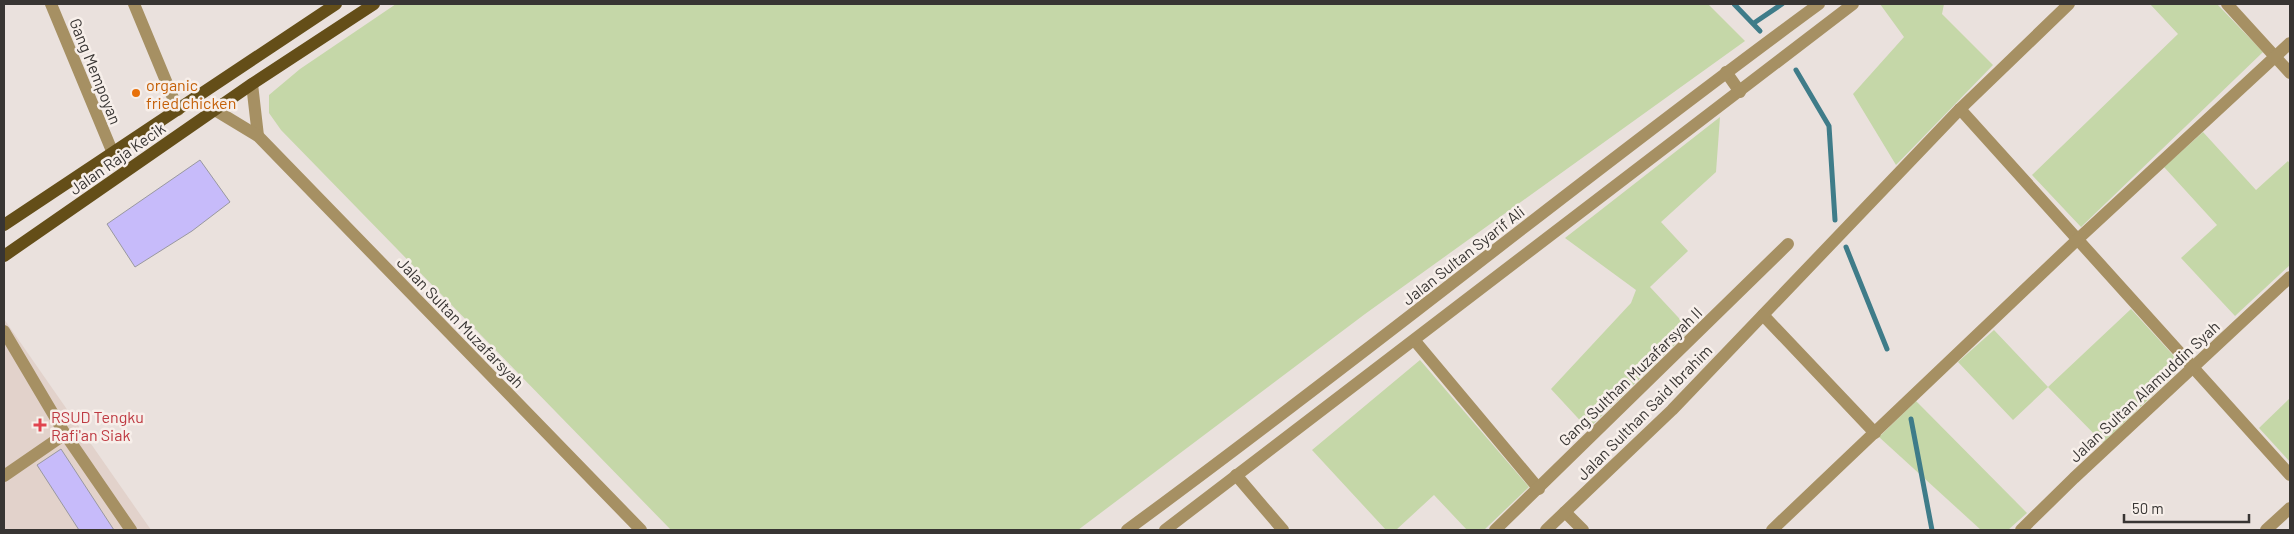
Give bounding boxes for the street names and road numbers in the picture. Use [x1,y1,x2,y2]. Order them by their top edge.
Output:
street label: Gang Mempoyan [66,15,126,127]
street label: Jalan Raja Kecik [65,118,169,198]
street label: Jalan Sultan Syarif Ali [1398,201,1528,309]
street label: Jalan Sultan Muzafarsyah [394,253,528,391]
street label: Gang Sulthan Muzafarsyah II [1554,303,1706,449]
street label: Jalan Sultan Alamuddin Syah [2065,316,2223,466]
street label: Jalan Sulthan Said Ibrahim [1572,340,1716,484]

